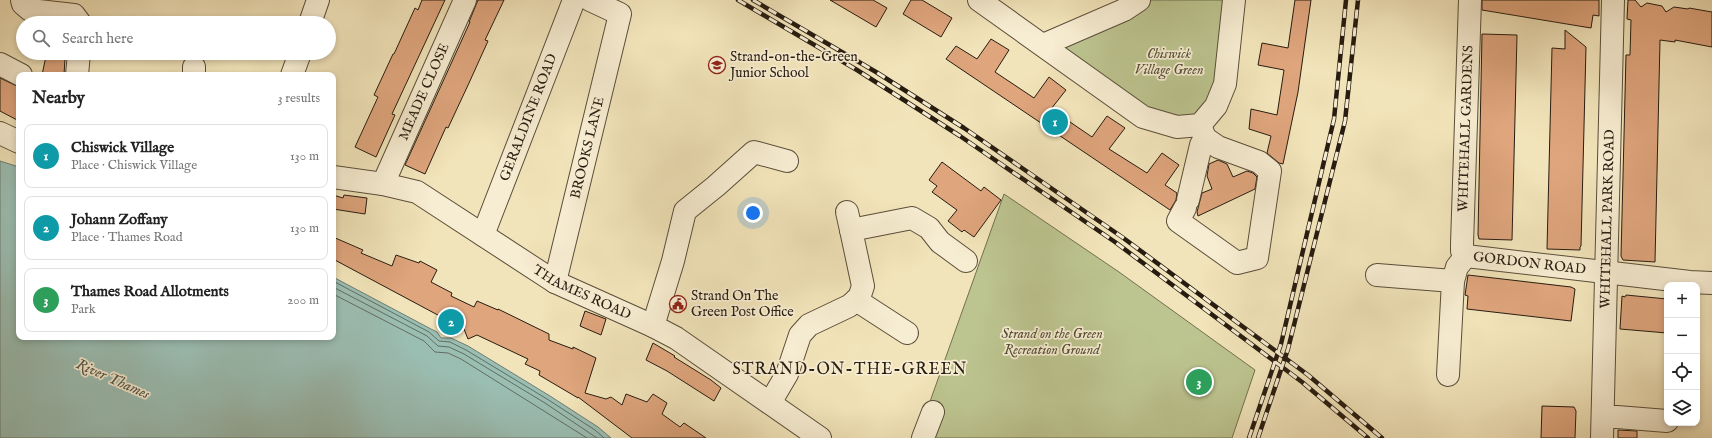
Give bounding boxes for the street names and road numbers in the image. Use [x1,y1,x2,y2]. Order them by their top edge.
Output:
street label: MEADE CLOSE [395,40,454,143]
street label: WHITEHALL GARDENS [1454,45,1478,212]
street label: GERALDINE ROAD [496,51,561,184]
street label: BROOKS LANE [566,95,609,201]
street label: WHITEHALL PARK ROAD [1596,129,1619,309]
street label: GORDON ROAD [1472,248,1587,279]
street label: THAMES ROAD [529,261,634,324]

